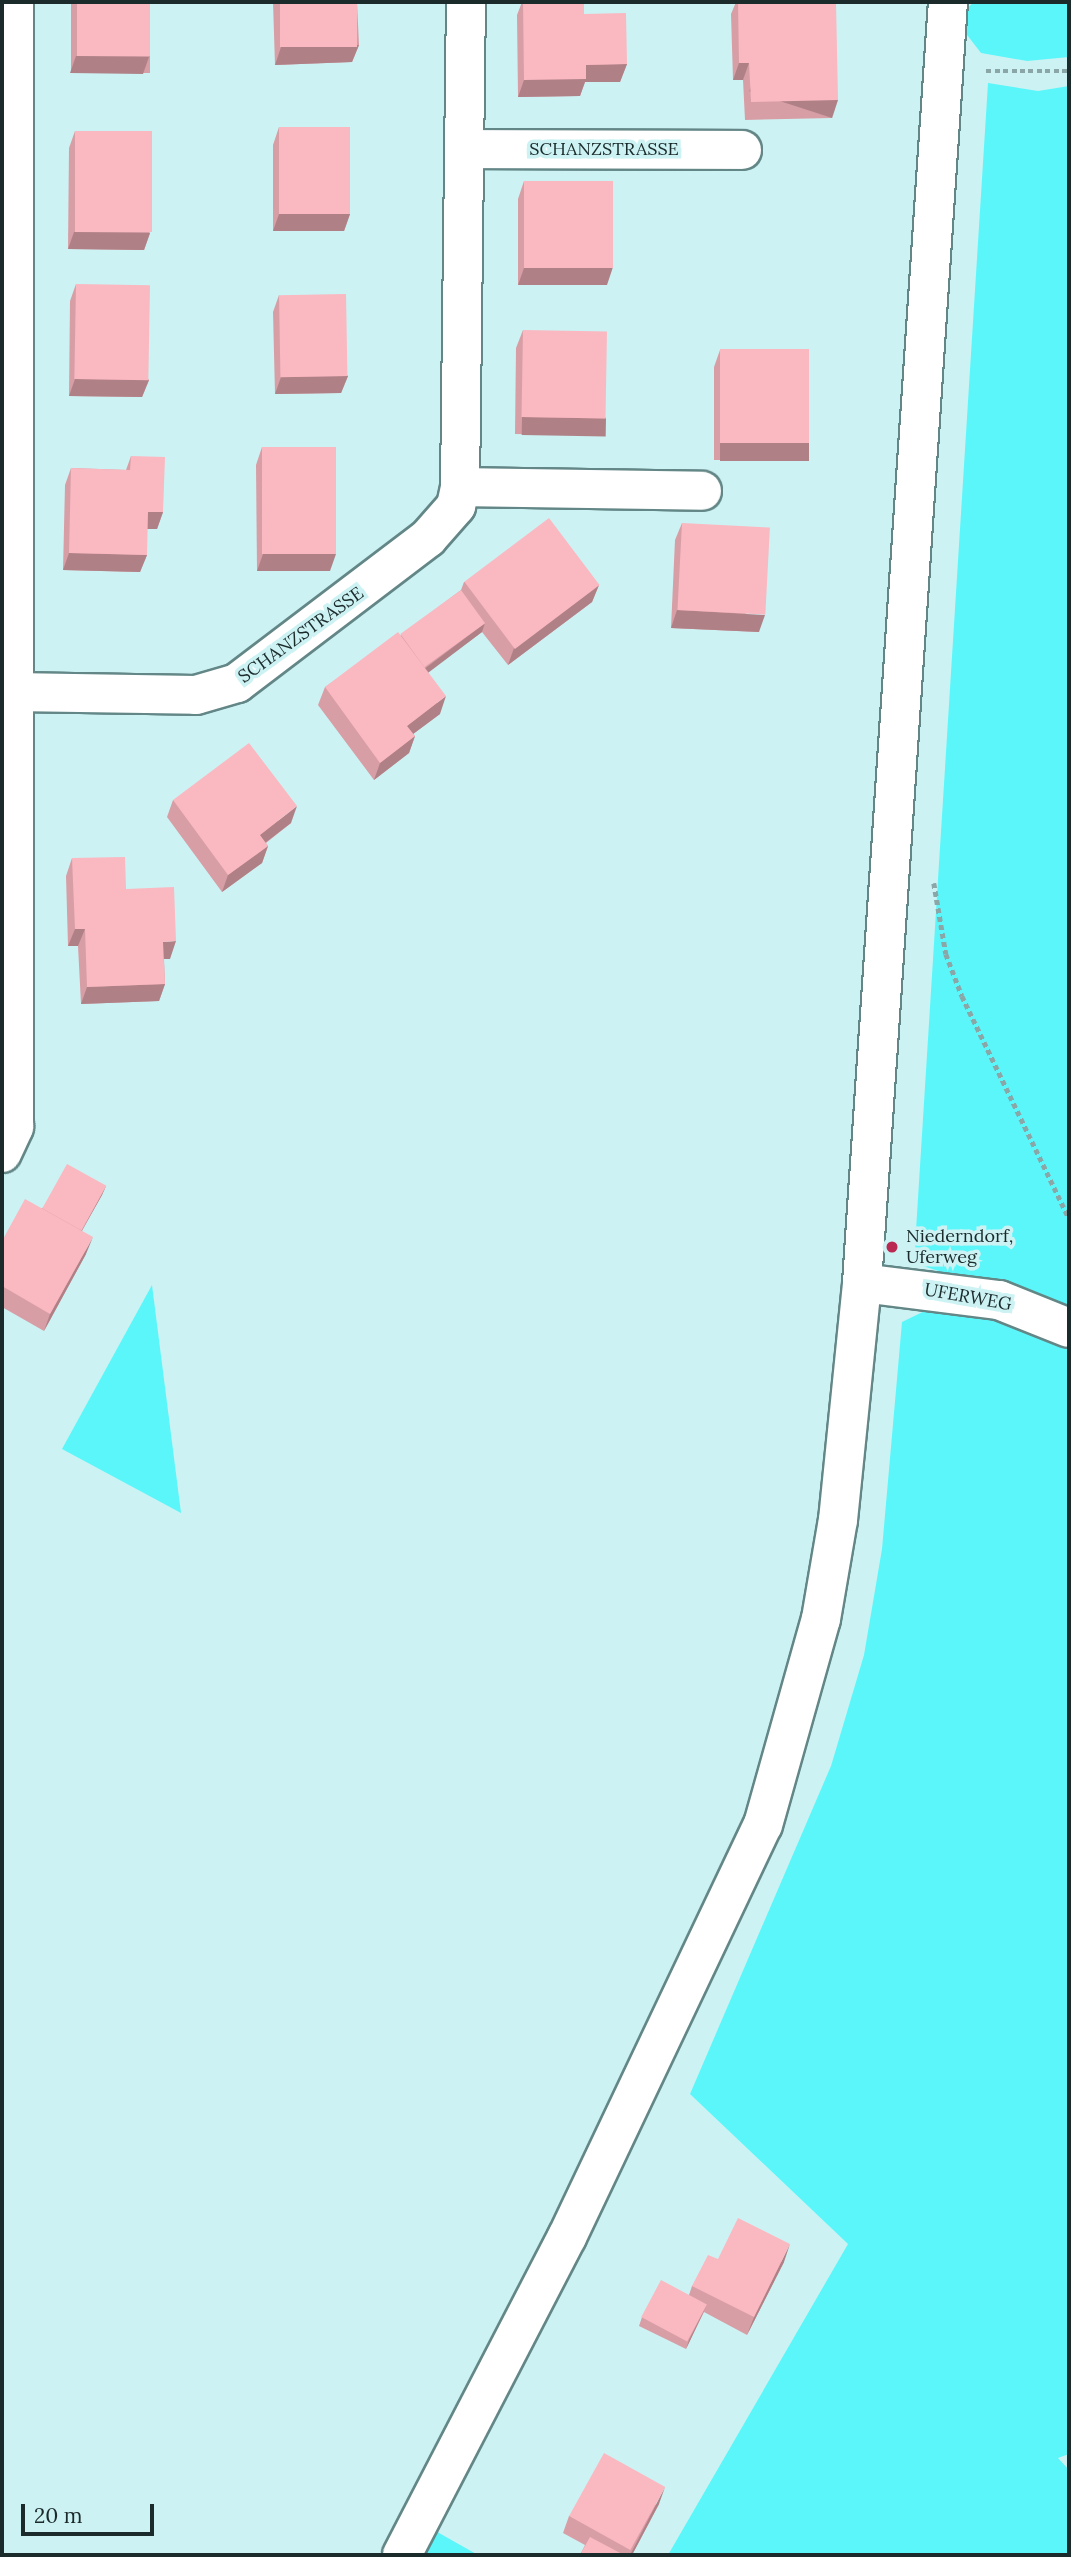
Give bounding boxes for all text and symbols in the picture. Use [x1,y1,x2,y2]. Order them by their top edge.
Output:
street label: SCHANZSTRASSE [529,138,679,160]
street label: SCHANZSTRASSE [234,582,368,688]
place label: Niederndorf, Uferweg [906,1226,1013,1268]
marker: Niederndorf, Uferweg [884,1239,900,1255]
street label: UFERWEG [923,1279,1013,1315]
scale bar [24,2490,158,2534]
text: 20 m [34,2502,83,2529]

